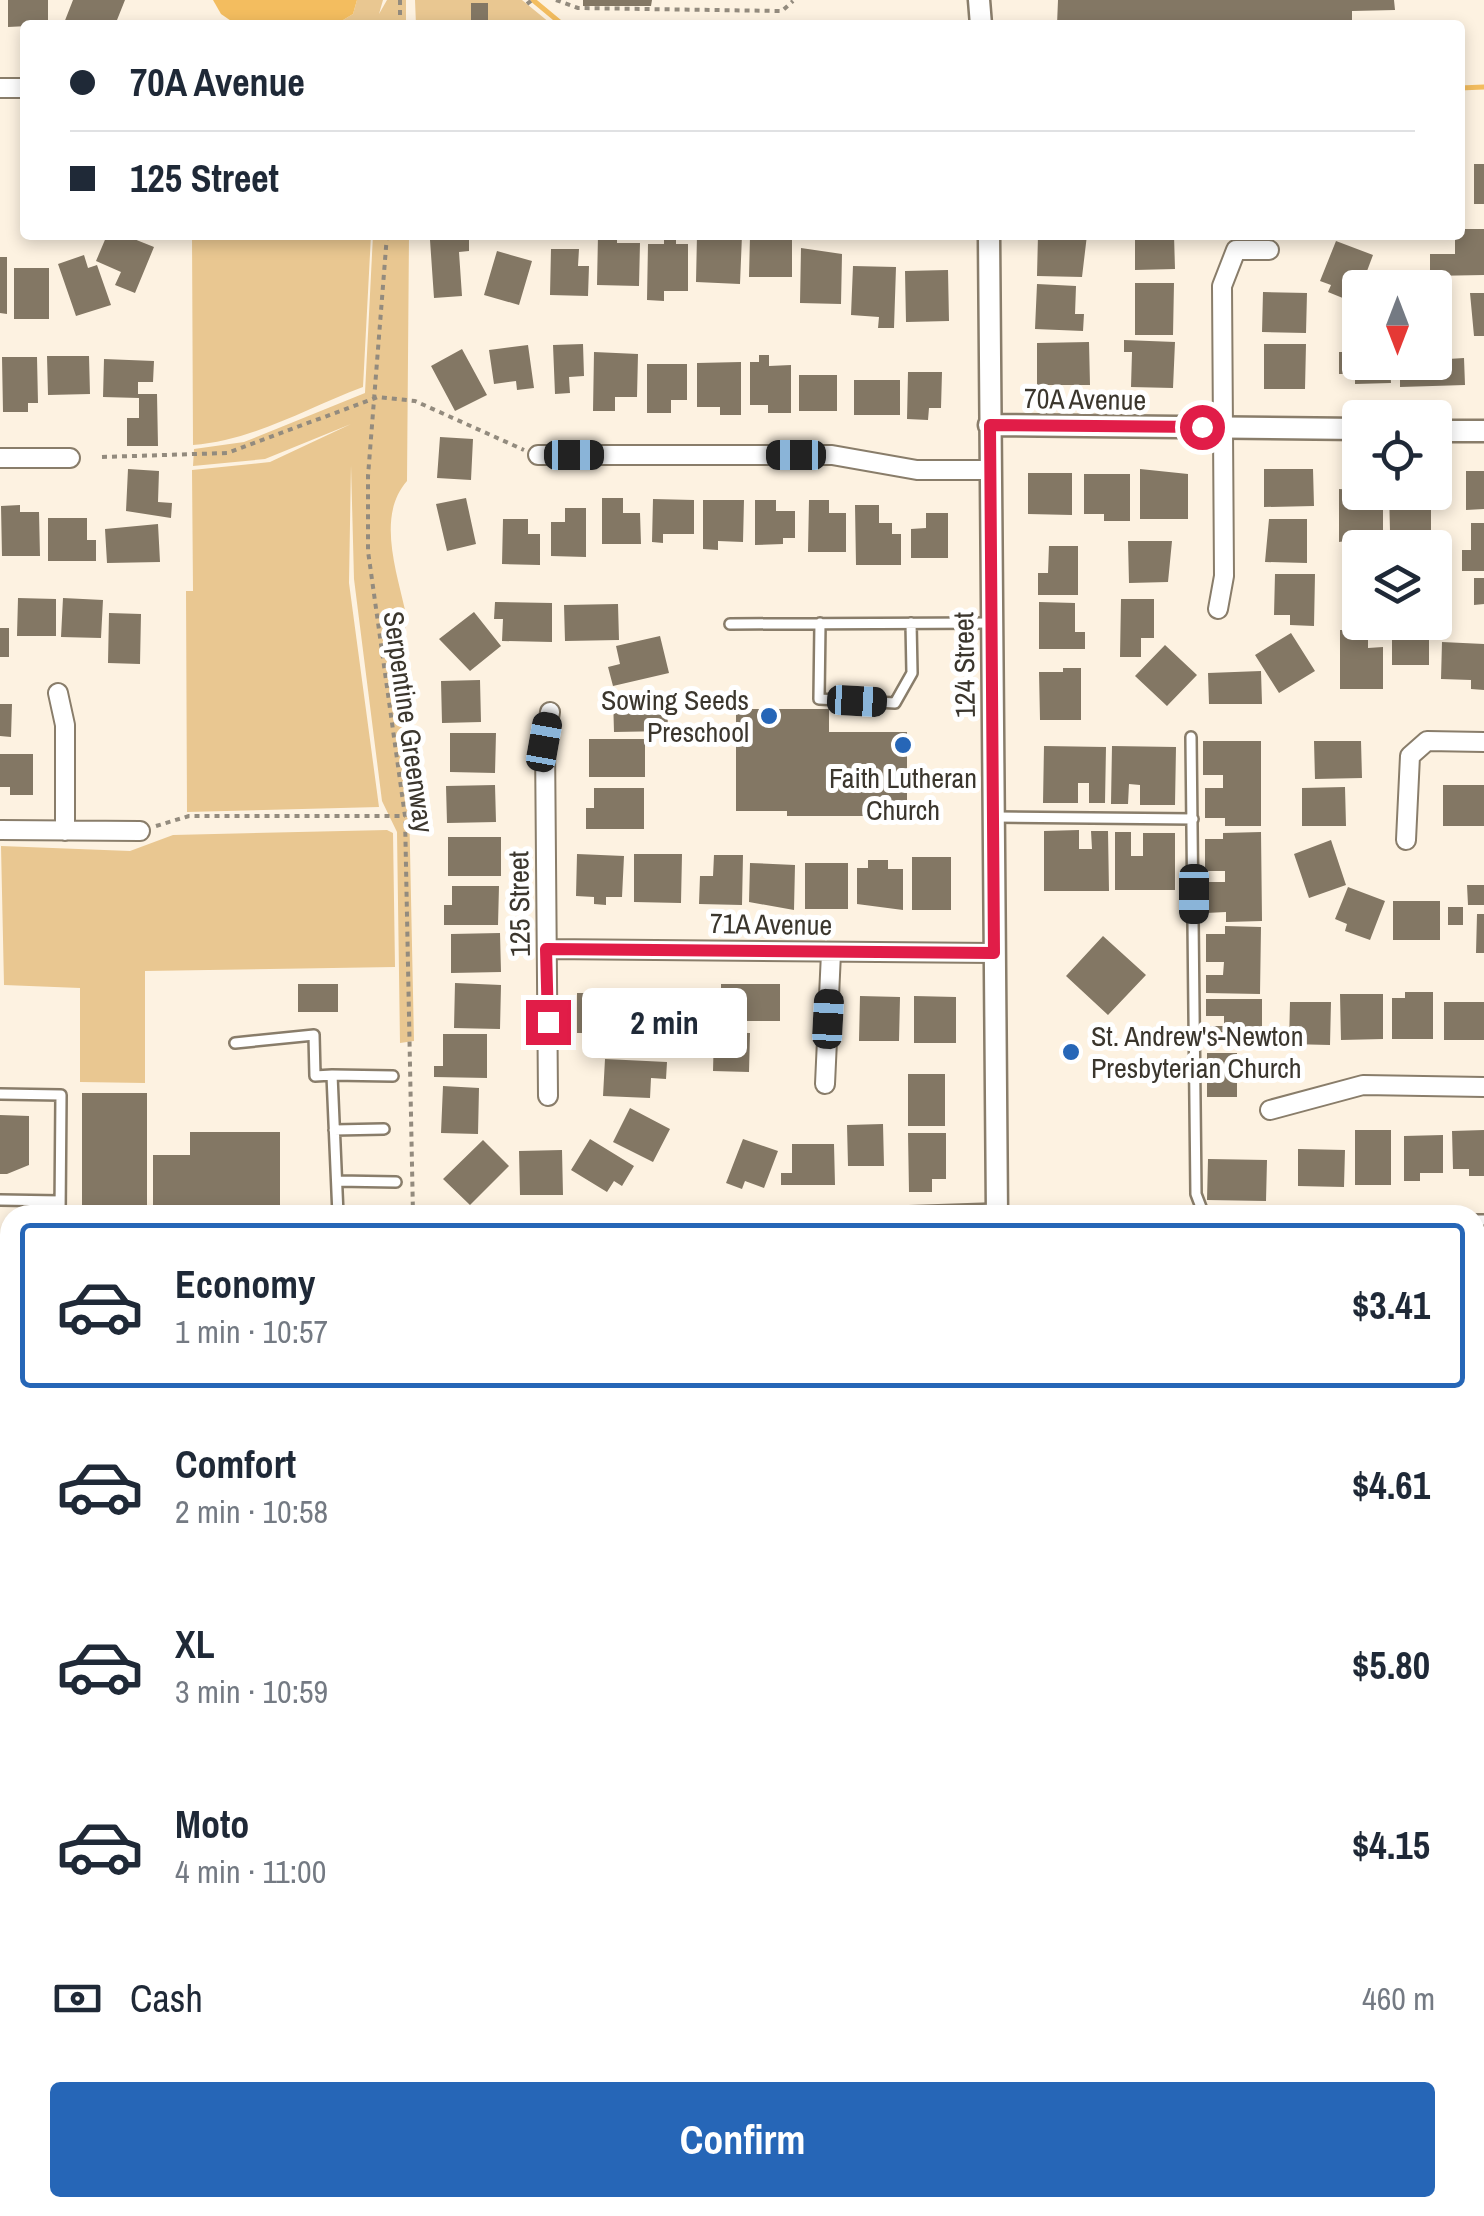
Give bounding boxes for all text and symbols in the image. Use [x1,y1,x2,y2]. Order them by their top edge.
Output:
text: 70A Avenue [130,57,305,108]
text: 125 Street [130,153,279,204]
north arrow [1342,270,1452,380]
map controls [1342,270,1452,640]
street label: 70A Avenue [1024,379,1146,419]
button: locate [1342,400,1452,510]
route start [1180,405,1225,450]
car [544,440,604,470]
car [766,440,826,470]
button: layers [1342,530,1452,640]
street label: Serpentine Greenway [375,609,443,836]
street label: 124 Street [944,612,984,718]
place label: Sowing Seeds Preschool [601,681,749,751]
car [826,684,888,718]
marker: Sowing Seeds Preschool [758,705,780,727]
car [524,710,564,774]
marker: Faith Lutheran Church [892,734,914,756]
place label: Faith Lutheran Church [829,759,977,829]
street label: 125 Street [499,851,539,957]
car [1179,864,1209,924]
street label: 71A Avenue [710,904,832,944]
callout: 2 min [583,987,748,1057]
car [811,988,845,1050]
route end [526,1000,571,1045]
text: 2 min [630,1001,699,1044]
place label: St. Andrew's-Newton Presbyterian Church [1091,1017,1303,1087]
marker: St. Andrew's-Newton Presbyterian Church [1060,1041,1082,1063]
text: Economy [175,1259,315,1310]
icon: car [55,1261,145,1351]
text: $3.41 [1352,1280,1430,1331]
text: 1 min · 10:57 [175,1310,328,1353]
text: Comfort [175,1439,296,1490]
icon: car [55,1441,145,1531]
text: $4.61 [1352,1460,1430,1511]
text: 2 min · 10:58 [175,1490,328,1533]
text: XL [175,1619,215,1670]
icon: car [55,1621,145,1711]
text: $5.80 [1352,1640,1430,1691]
text: 3 min · 10:59 [175,1670,328,1713]
text: Moto [175,1799,249,1850]
icon: car [55,1801,145,1891]
text: $4.15 [1352,1820,1430,1871]
text: 4 min · 11:00 [175,1850,326,1893]
icon: cash [50,1971,105,2026]
text: Cash [130,1973,203,2024]
text: 460 m [1362,1977,1435,2020]
button: Confirm [50,2082,1435,2197]

